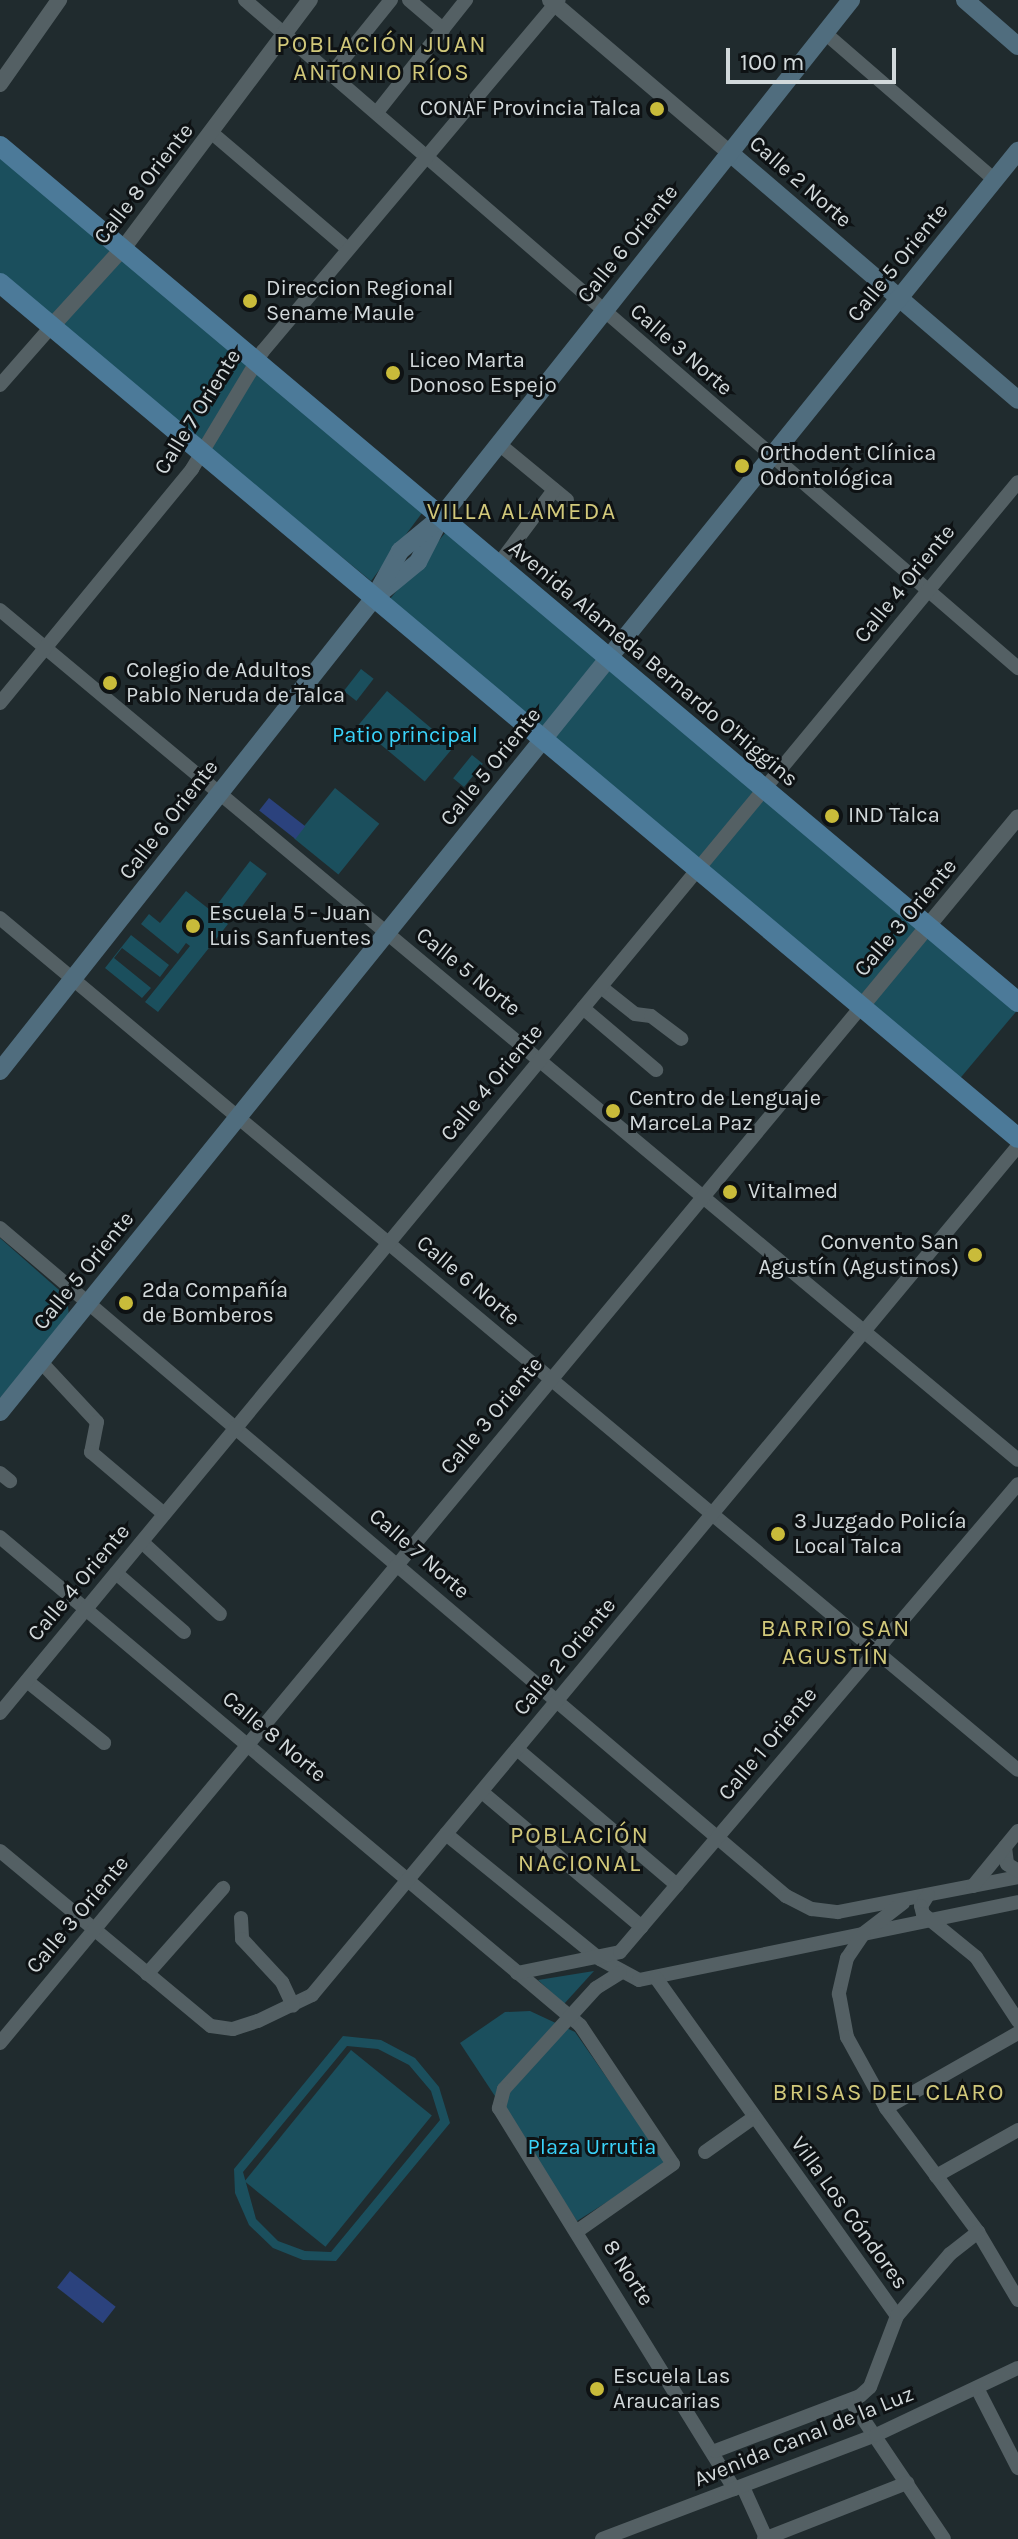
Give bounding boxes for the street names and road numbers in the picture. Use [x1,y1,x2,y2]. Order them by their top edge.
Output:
street label: Calle 8 Oriente [89,118,199,250]
street label: Calle 2 Norte [743,130,857,234]
street label: Calle 6 Oriente [572,179,684,309]
street label: Calle 5 Oriente [842,198,954,328]
street label: Calle 3 Norte [624,298,738,402]
street label: Calle 7 Oriente [149,344,247,480]
street label: Calle 4 Oriente [849,519,961,649]
street label: Avenida Alameda Bernardo O'Higgins [503,535,803,793]
street label: Calle 5 Oriente [435,702,547,832]
street label: Calle 6 Oriente [114,755,224,885]
street label: Calle 3 Oriente [849,854,963,982]
street label: Calle 5 Norte [410,922,526,1022]
street label: Calle 4 Oriente [435,1019,549,1147]
street label: Calle 5 Oriente [28,1206,140,1336]
street label: Calle 6 Norte [411,1230,525,1332]
street label: Calle 3 Oriente [435,1352,549,1480]
street label: Calle 7 Norte [363,1503,475,1605]
street label: Calle 4 Oriente [22,1519,136,1647]
street label: Calle 2 Oriente [508,1593,622,1721]
street label: Calle 1 Oriente [713,1682,823,1806]
street label: Calle 8 Norte [217,1686,331,1788]
street label: Calle 3 Oriente [21,1851,135,1979]
street label: Villa Los Cóndores [785,2131,913,2295]
street label: 8 Norte [597,2235,659,2311]
street label: Avenida Canal de la Luz [690,2381,918,2493]

